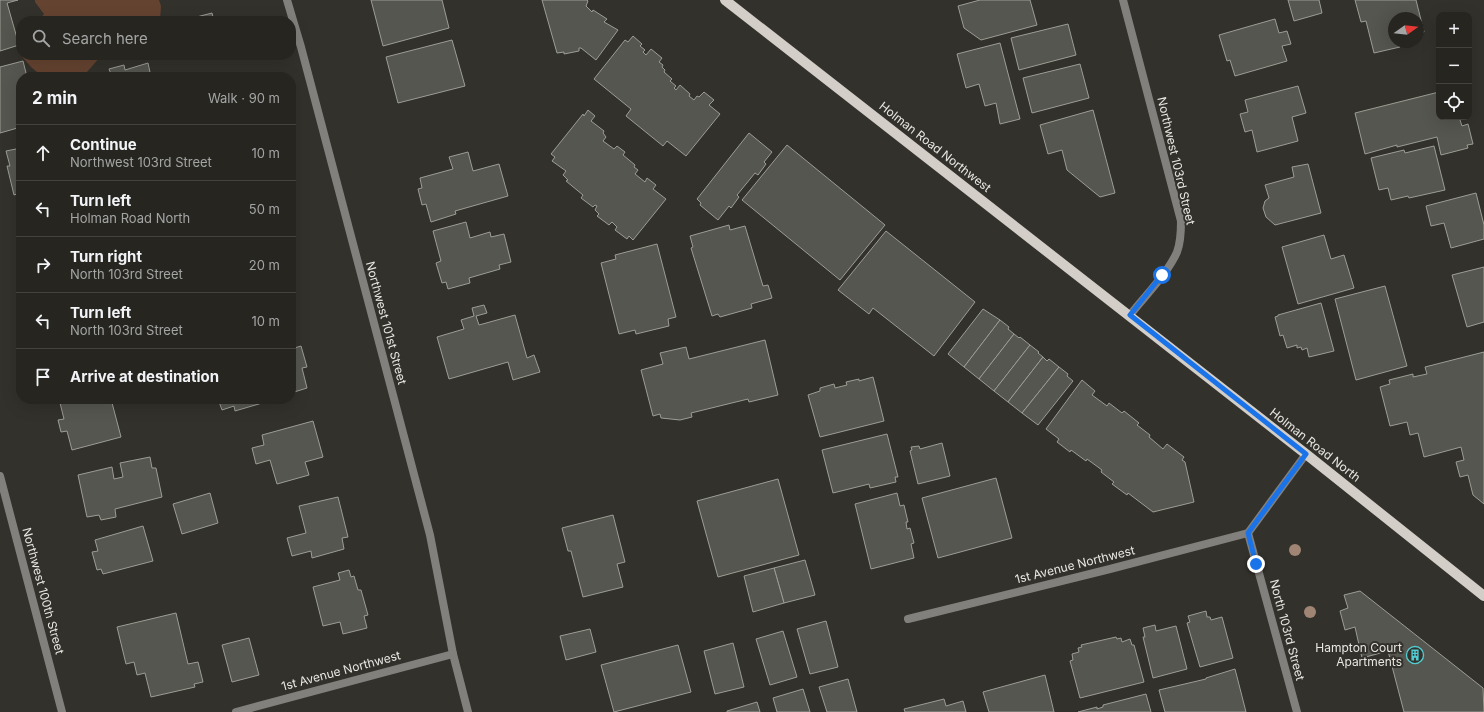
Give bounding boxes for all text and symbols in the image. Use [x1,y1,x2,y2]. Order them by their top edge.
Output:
north arrow [1388,12,1424,48]
map controls [1436,12,1472,120]
button: + [1436,12,1472,48]
search box [16,16,296,60]
icon: search [30,27,52,49]
text: Search here [62,29,148,48]
button: − [1436,48,1472,84]
button: locate [1436,84,1472,120]
text: 2 min [32,88,77,108]
text: Walk · 90 m [208,90,280,106]
street label: Northwest 103rd Street [1154,95,1199,226]
street label: Holman Road Northwest [876,98,994,195]
text: Continue [70,135,137,154]
icon: ahead [32,142,54,164]
text: 10 m [251,145,280,161]
text: Northwest 103rd Street [70,154,212,170]
text: Turn left [70,191,131,210]
icon: left [32,198,54,220]
text: 50 m [249,201,280,217]
text: Holman Road North [70,210,190,226]
text: Turn right [70,247,142,266]
icon: right [32,254,54,276]
text: 20 m [249,257,280,273]
street label: Northwest 101st Street [363,260,410,386]
text: North 103rd Street [70,266,183,282]
route start [1153,266,1171,284]
text: Turn left [70,303,131,322]
icon: left [32,310,54,332]
text: 10 m [251,313,280,329]
text: North 103rd Street [70,322,183,338]
icon: arrive [32,366,54,388]
text: Arrive at destination [70,367,219,386]
street label: Holman Road North [1267,405,1364,485]
street label: Northwest 100th Street [19,526,68,656]
street label: 1st Avenue Northwest [1013,542,1136,587]
route end [1247,555,1265,573]
street label: North 103rd Street [1267,578,1308,682]
place label: Hampton Court Apartments [1315,640,1402,669]
building icon: Hampton Court Apartments [1405,645,1425,665]
street label: 1st Avenue Northwest [280,647,402,694]

